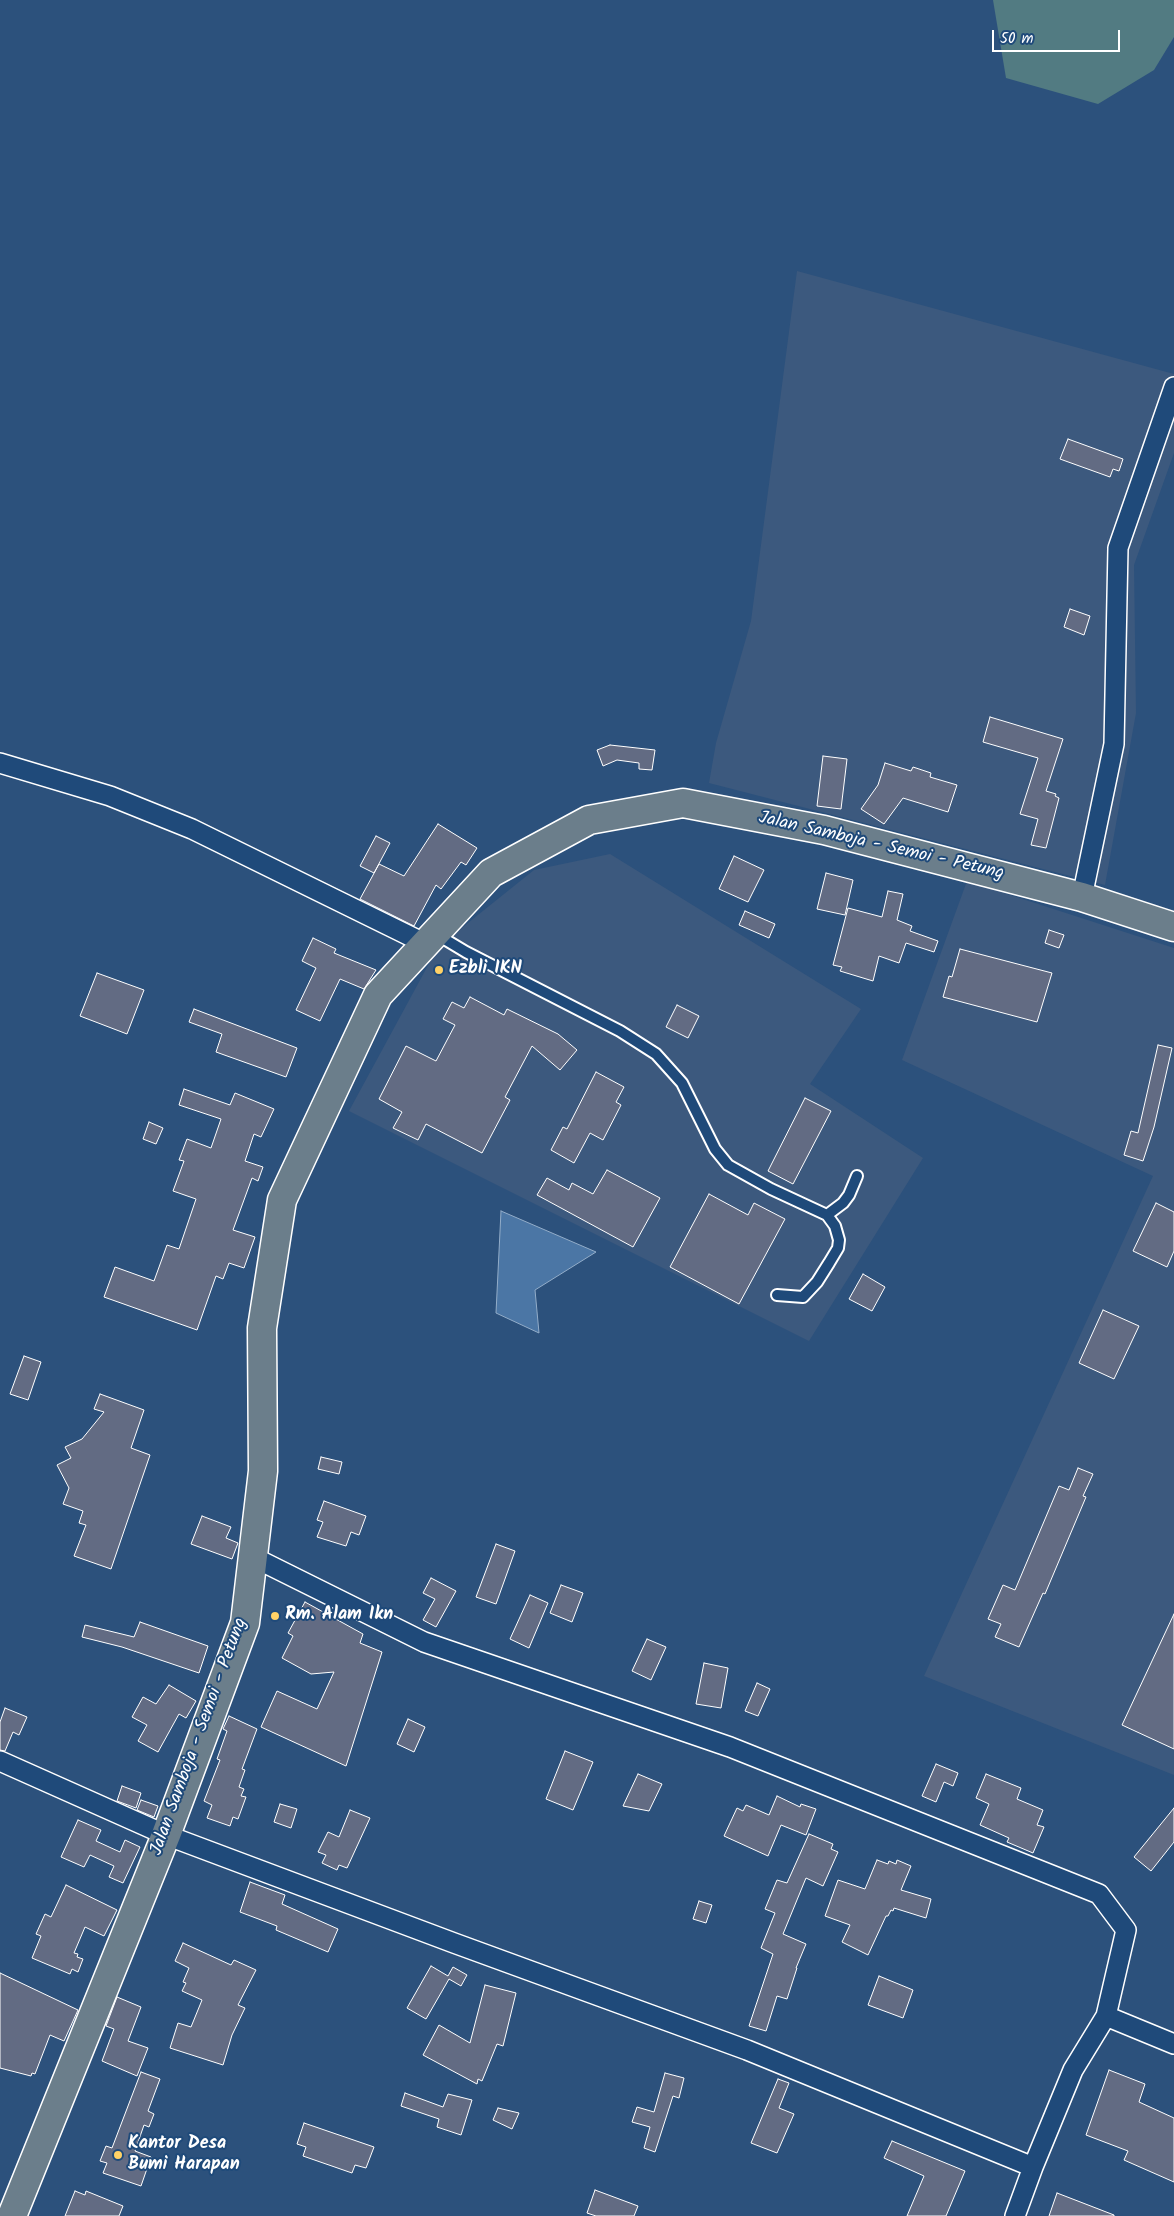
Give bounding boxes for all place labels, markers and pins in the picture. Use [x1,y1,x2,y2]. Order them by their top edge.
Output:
place label: Ezbli IKN [449,959,522,981]
marker: Ezbli IKN [433,964,445,976]
place label: Rm. Alam Ikn [285,1605,393,1627]
marker: Rm. Alam Ikn [269,1610,281,1622]
place label: Kantor Desa Bumi Harapan [128,2134,240,2176]
marker: Kantor Desa Bumi Harapan [112,2149,124,2161]

